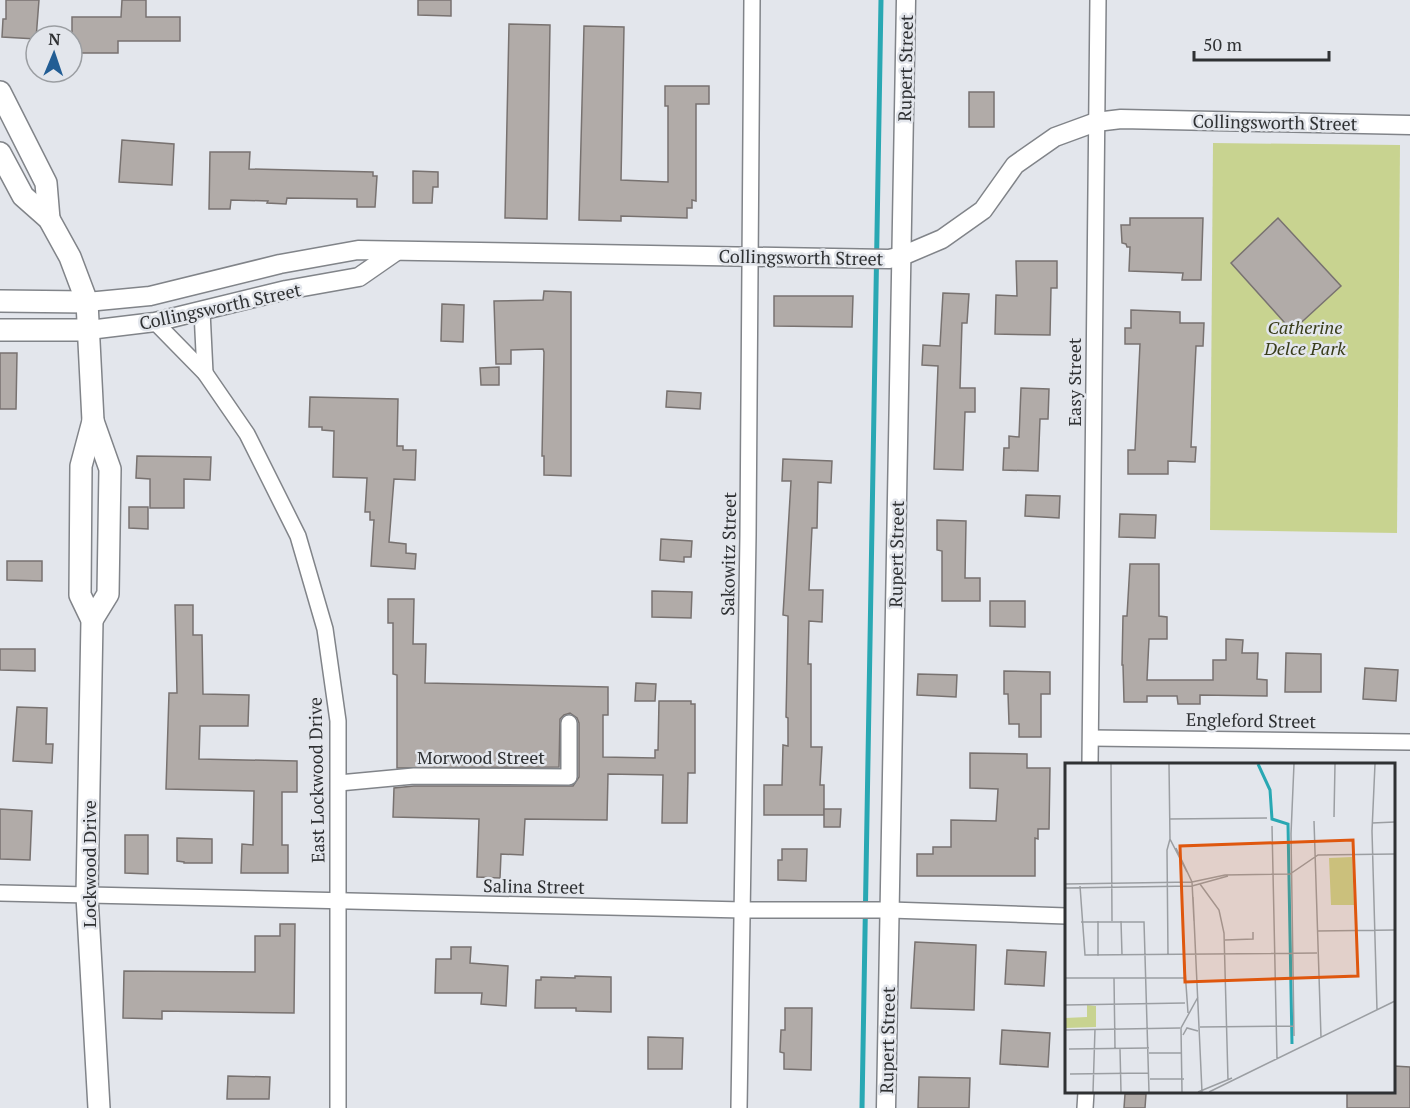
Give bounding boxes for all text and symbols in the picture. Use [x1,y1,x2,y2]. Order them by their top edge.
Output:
street label: Rupert Street [892,14,918,122]
north arrow [24,24,84,84]
scale bar [1194,24,1329,62]
text: N [48,28,61,50]
text: 50 m [1203,32,1243,56]
street label: Collingsworth Street [1192,109,1358,135]
street label: Collingsworth Street [718,244,884,270]
street label: Collingsworth Street [137,277,303,335]
park label: Catherine Delce Park [1263,315,1346,360]
street label: Easy Street [1062,337,1086,426]
street label: Sakowitz Street [715,492,741,616]
street label: Rupert Street [883,500,909,608]
street label: East Lockwood Drive [303,697,329,863]
street label: Engleford Street [1186,707,1317,733]
street label: Morwood Street [417,745,545,769]
inset map [1065,763,1395,1093]
street label: Lockwood Drive [77,800,101,928]
street label: Salina Street [483,873,585,899]
street label: Rupert Street [874,986,900,1094]

